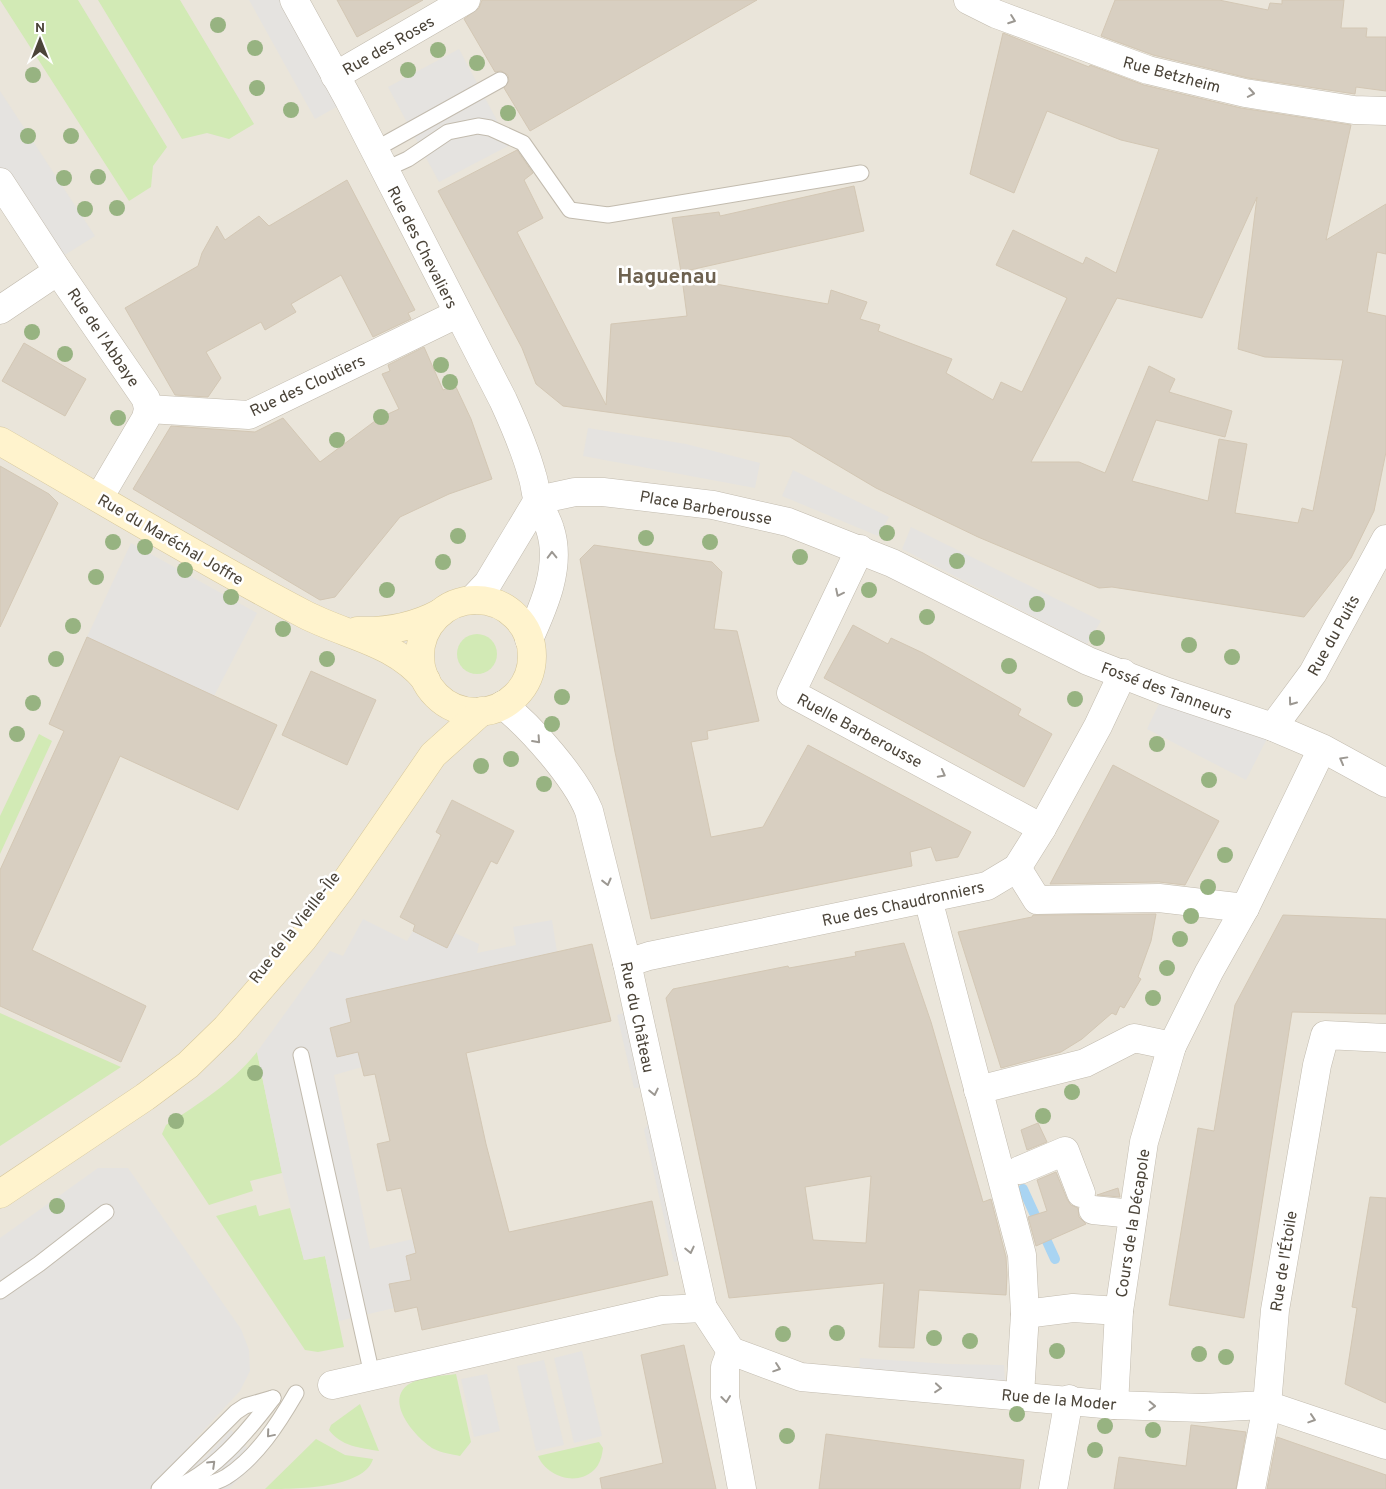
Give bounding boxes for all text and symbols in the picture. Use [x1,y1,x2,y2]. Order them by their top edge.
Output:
street label: Rue des Roses [340,12,438,81]
one-way arrow [1007,14,1016,24]
north arrow [15,15,65,65]
text: N [35,20,45,37]
street label: Rue Betzheim [1120,53,1222,99]
one-way arrow [1246,88,1255,98]
street label: Rue des Chevaliers [382,183,461,313]
district label: Haguenau [617,264,717,291]
street label: Rue de l'Abbaye [62,285,143,391]
street label: Rue des Cloutiers [247,351,369,422]
street label: Place Barberousse [638,487,773,530]
street label: Rue du Maréchal Joffre [93,491,247,591]
one-way arrow [547,551,558,559]
one-way arrow [835,588,845,597]
street label: Rue du Puits [1304,592,1365,680]
street label: Fossé des Tanneurs [1098,659,1235,725]
street label: Ruelle Barberousse [793,690,925,773]
one-way arrow [1289,696,1298,706]
one-way arrow [531,734,540,743]
one-way arrow [1339,756,1348,766]
one-way arrow [937,768,946,778]
street label: Rue de la Vieille-Île [244,867,346,988]
one-way arrow [601,878,612,887]
street label: Rue des Chaudronniers [820,878,986,932]
street label: Rue du Château [615,960,658,1075]
one-way arrow [648,1088,658,1097]
street label: Cours de la Décapole [1112,1147,1156,1299]
street label: Rue de l'Étoile [1265,1209,1303,1313]
one-way arrow [684,1246,695,1255]
one-way arrow [772,1363,781,1373]
one-way arrow [934,1382,942,1393]
street label: Rue de la Moder [1000,1386,1117,1416]
one-way arrow [720,1395,731,1403]
one-way arrow [1148,1401,1156,1412]
one-way arrow [1307,1413,1316,1423]
one-way arrow [267,1428,275,1437]
one-way arrow [207,1461,216,1470]

